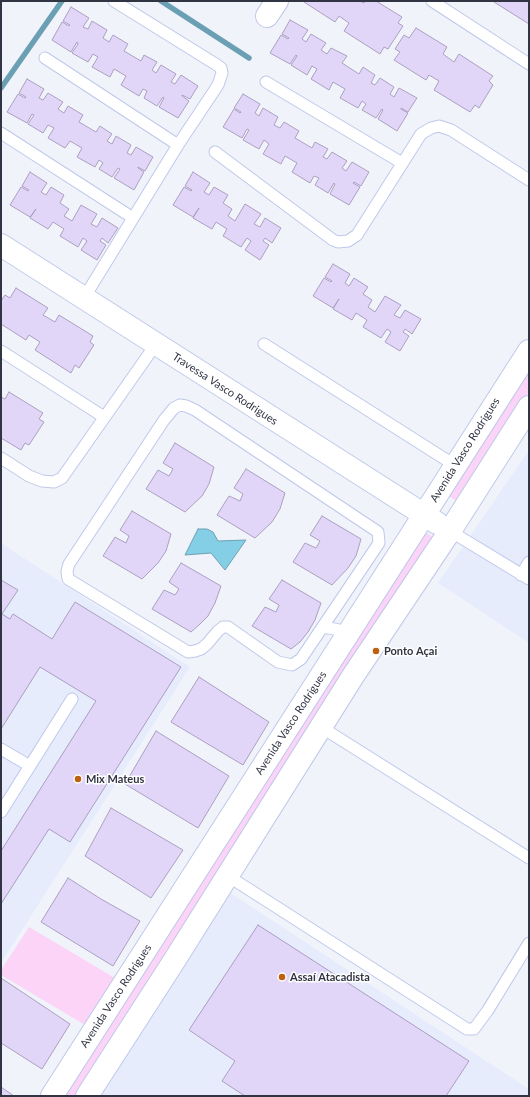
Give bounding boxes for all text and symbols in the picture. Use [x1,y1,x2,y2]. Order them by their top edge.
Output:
street label: Travessa Vasco Rodrigues [170,350,280,428]
street label: Avenida Vasco Rodrigues [427,395,503,505]
place label: Ponto Açai [384,644,437,658]
marker: Ponto Açai [371,646,381,656]
street label: Avenida Vasco Rodrigues [253,669,329,777]
place label: Mix Mateus [86,772,144,786]
marker: Mix Mateus [73,774,83,784]
street label: Avenida Vasco Rodrigues [78,942,154,1050]
place label: Assaí Atacadista [290,970,370,984]
marker: Assaí Atacadista [277,972,287,982]

